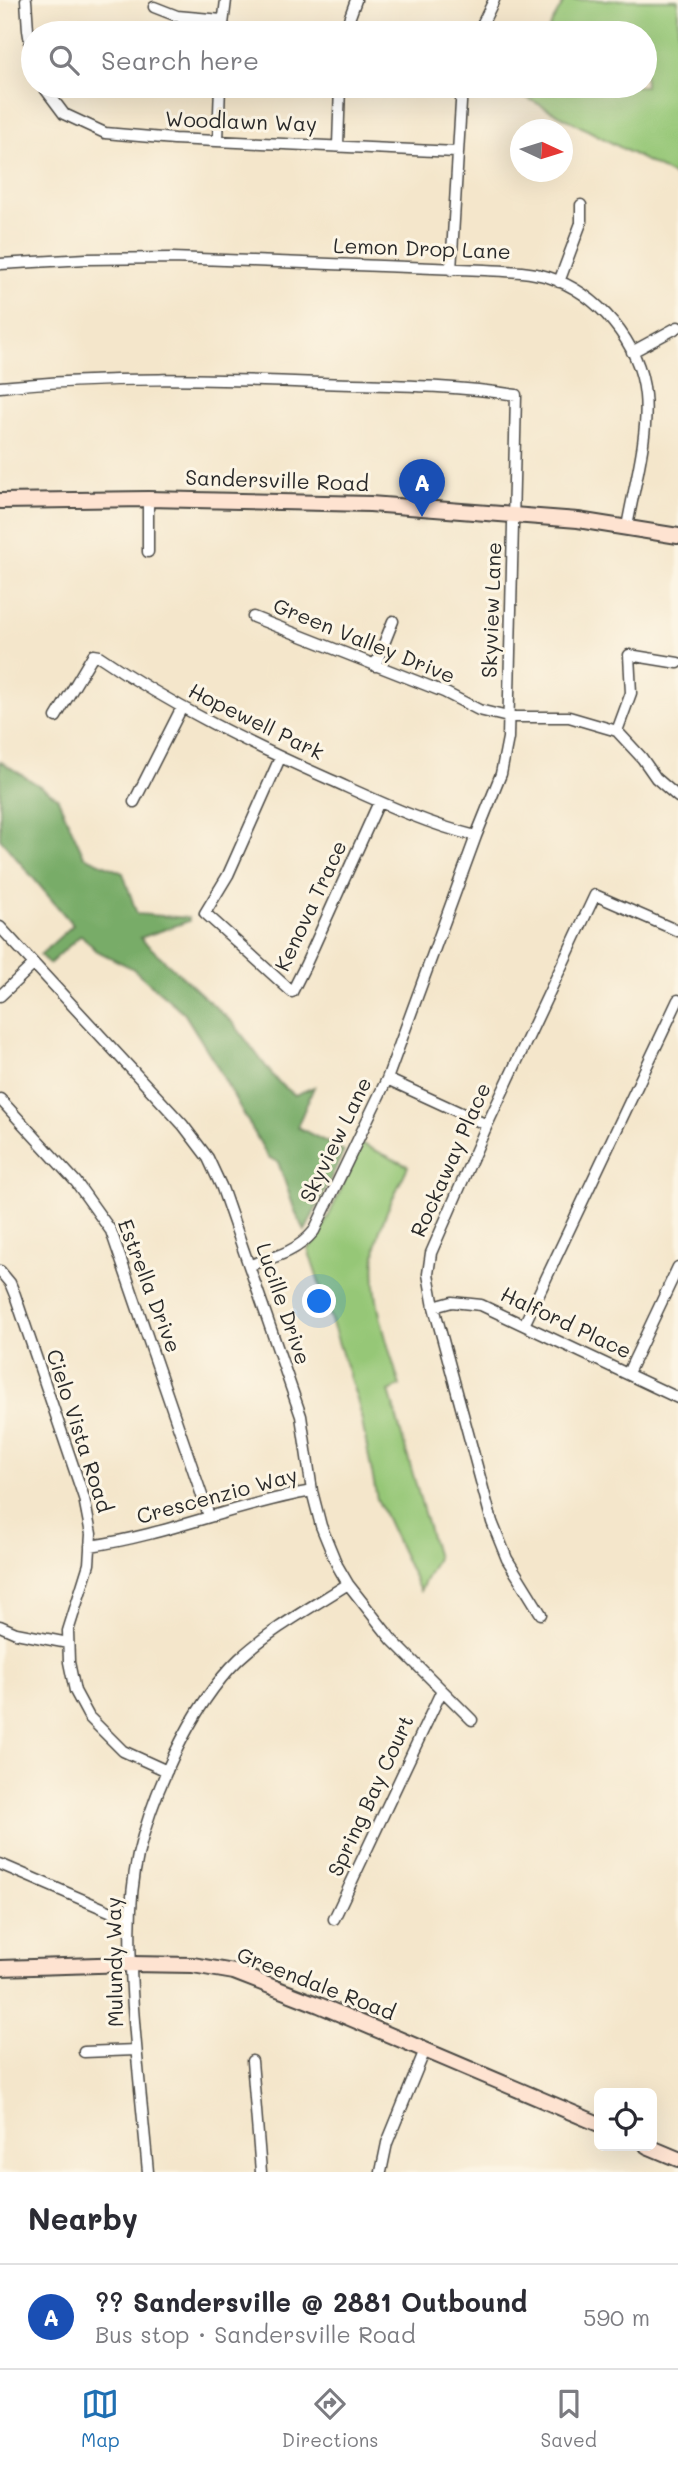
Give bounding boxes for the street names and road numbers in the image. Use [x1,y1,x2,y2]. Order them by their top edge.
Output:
street label: Woodlawn Way [165,104,318,137]
street label: Lemon Drop Lane [333,231,511,264]
street label: Sandersville Road [185,463,369,496]
street label: Skyview Lane [475,541,506,679]
street label: Green Valley Drive [270,591,459,688]
street label: Hopewell Park [184,676,329,765]
street label: Kenova Trace [268,836,352,975]
street label: Skyview Lane [293,1072,377,1206]
street label: Rockaway Place [404,1078,496,1241]
street label: Estrella Drive [113,1215,188,1356]
street label: Lucille Drive [251,1239,318,1368]
street label: Halford Place [497,1280,636,1364]
street label: Cielo Vista Road [41,1345,120,1516]
street label: Crescenzio Way [133,1460,300,1529]
street label: Spring Bay Court [320,1710,419,1880]
street label: Mulundy Way [99,1897,128,2027]
street label: Greendale Road [234,1940,400,2025]

